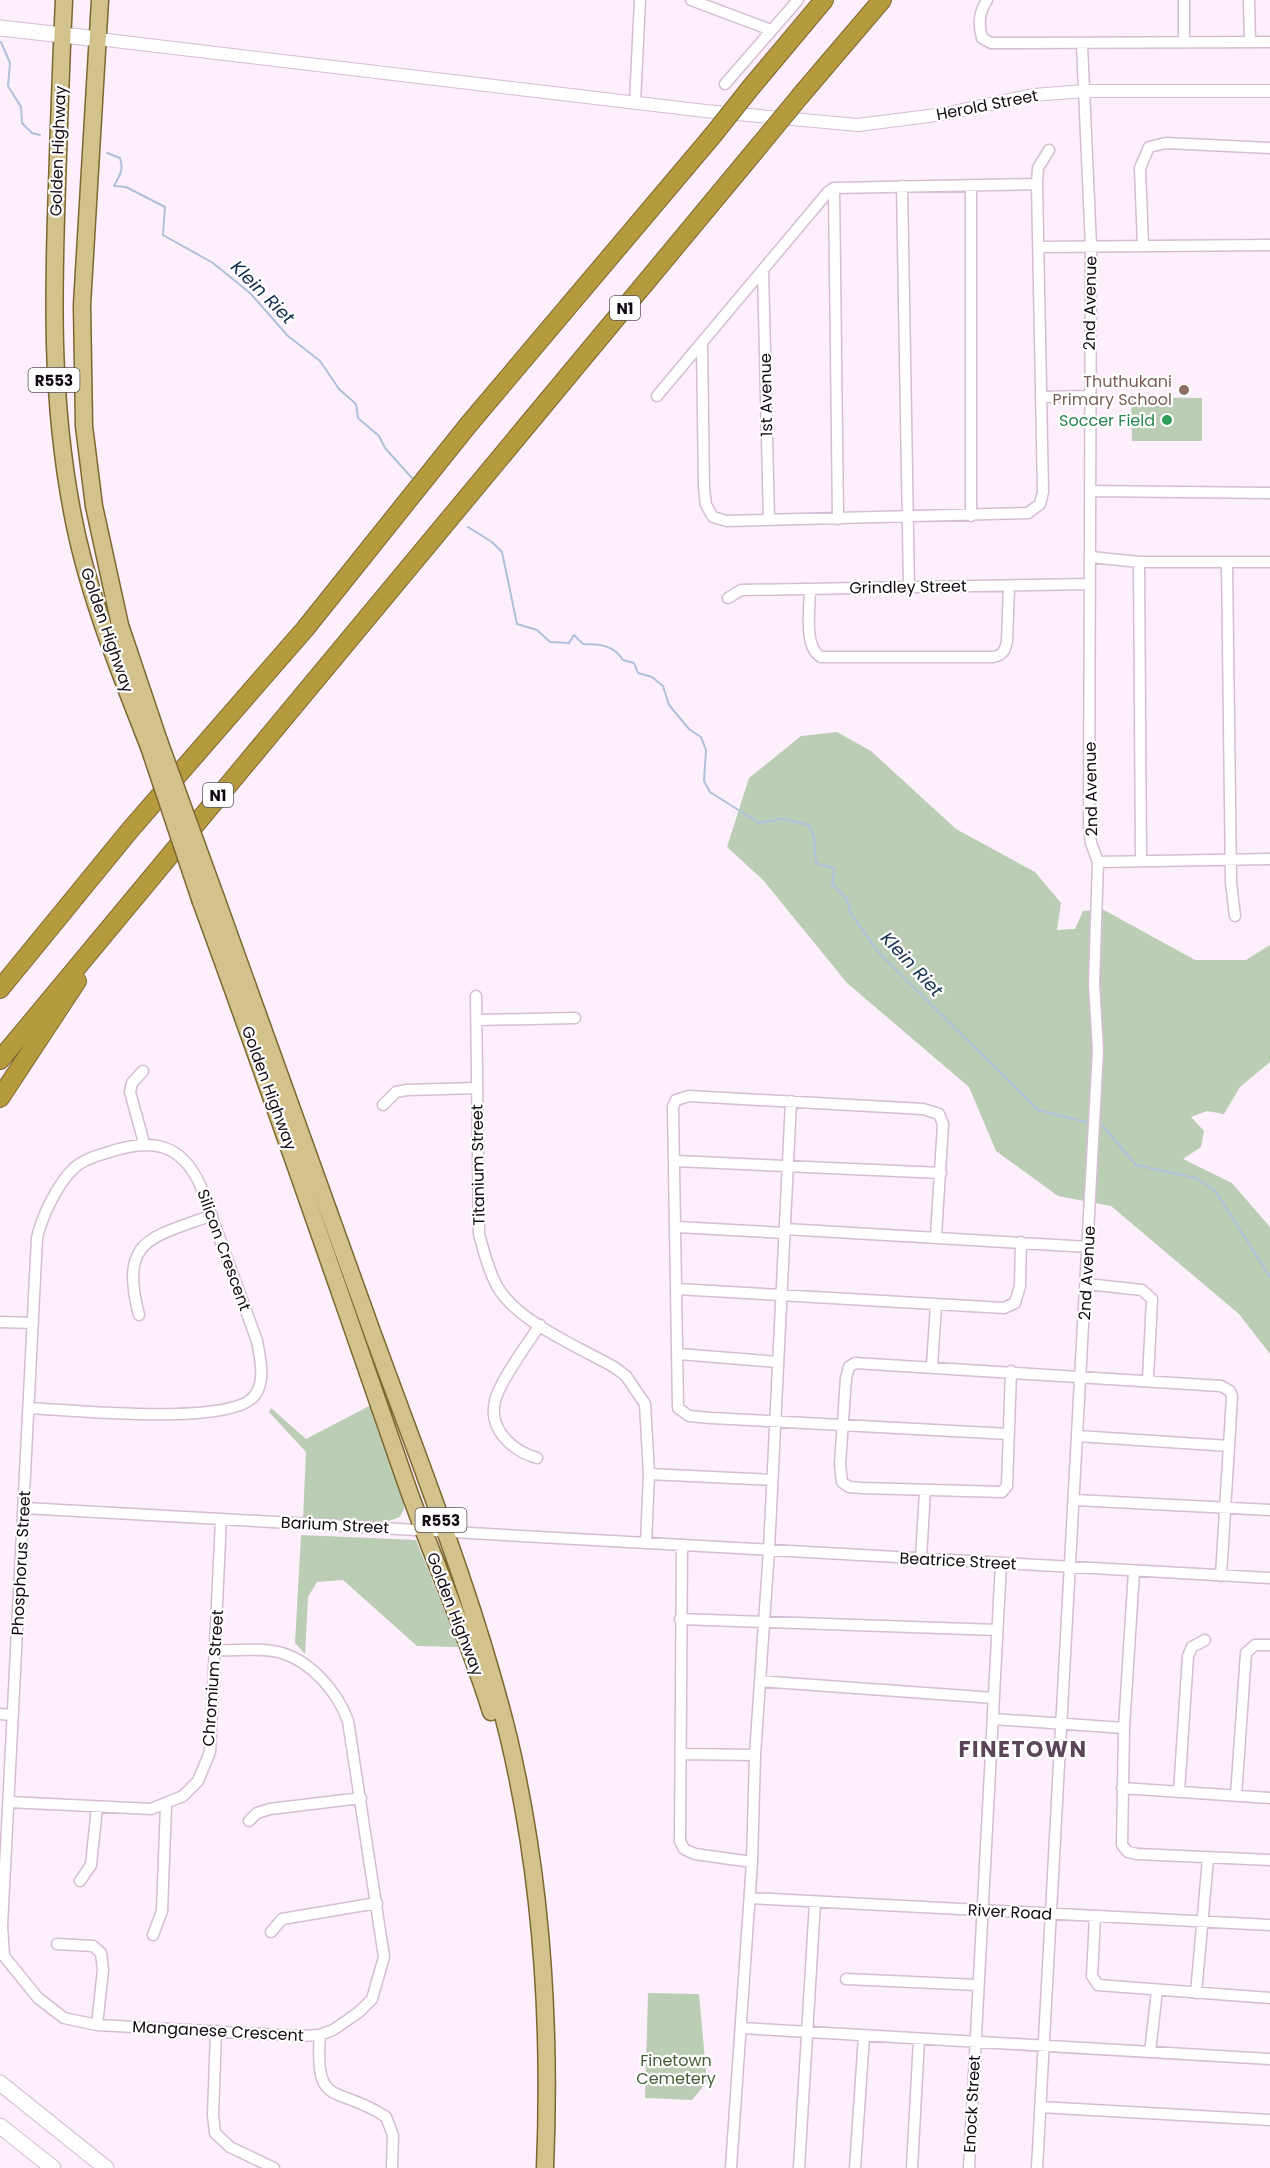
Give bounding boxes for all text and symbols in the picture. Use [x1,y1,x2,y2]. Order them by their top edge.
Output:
street label: Herold Street [934,84,1040,126]
street label: Golden Highway [44,85,72,217]
water label: Klein Riet [226,255,301,330]
street label: 2nd Avenue [1078,255,1102,350]
road number: N1 [610,296,640,320]
street label: 1st Avenue [754,353,778,437]
road number: R553 [28,368,80,392]
place label: Thuthukani Primary School [1053,370,1172,411]
marker: Thuthukani Primary School [1177,383,1191,397]
place label: Soccer Field [1059,409,1155,432]
marker: Soccer Field [1160,413,1174,427]
street label: Golden Highway [75,564,139,696]
street label: Grindley Street [849,574,967,600]
street label: 2nd Avenue [1079,741,1103,836]
road number: N1 [203,783,233,807]
water label: Klein Riet [875,926,949,1002]
street label: Golden Highway [236,1023,302,1153]
street label: Titanium Street [465,1104,491,1226]
street label: Silicon Crescent [191,1186,257,1314]
street label: 2nd Avenue [1073,1225,1101,1321]
street label: Phosphorus Street [6,1490,36,1636]
road number: R553 [416,1508,466,1532]
street label: Barium Street [280,1511,390,1539]
street label: Beatrice Street [899,1546,1017,1576]
street label: Golden Highway [421,1549,489,1679]
street label: Chromium Street [197,1609,229,1747]
district label: FINETOWN [959,1734,1087,1765]
street label: River Road [967,1898,1053,1926]
street label: Manganese Crescent [132,2015,304,2047]
park label: Finetown Cemetery [636,2049,716,2090]
street label: Enock Street [958,2054,986,2153]

